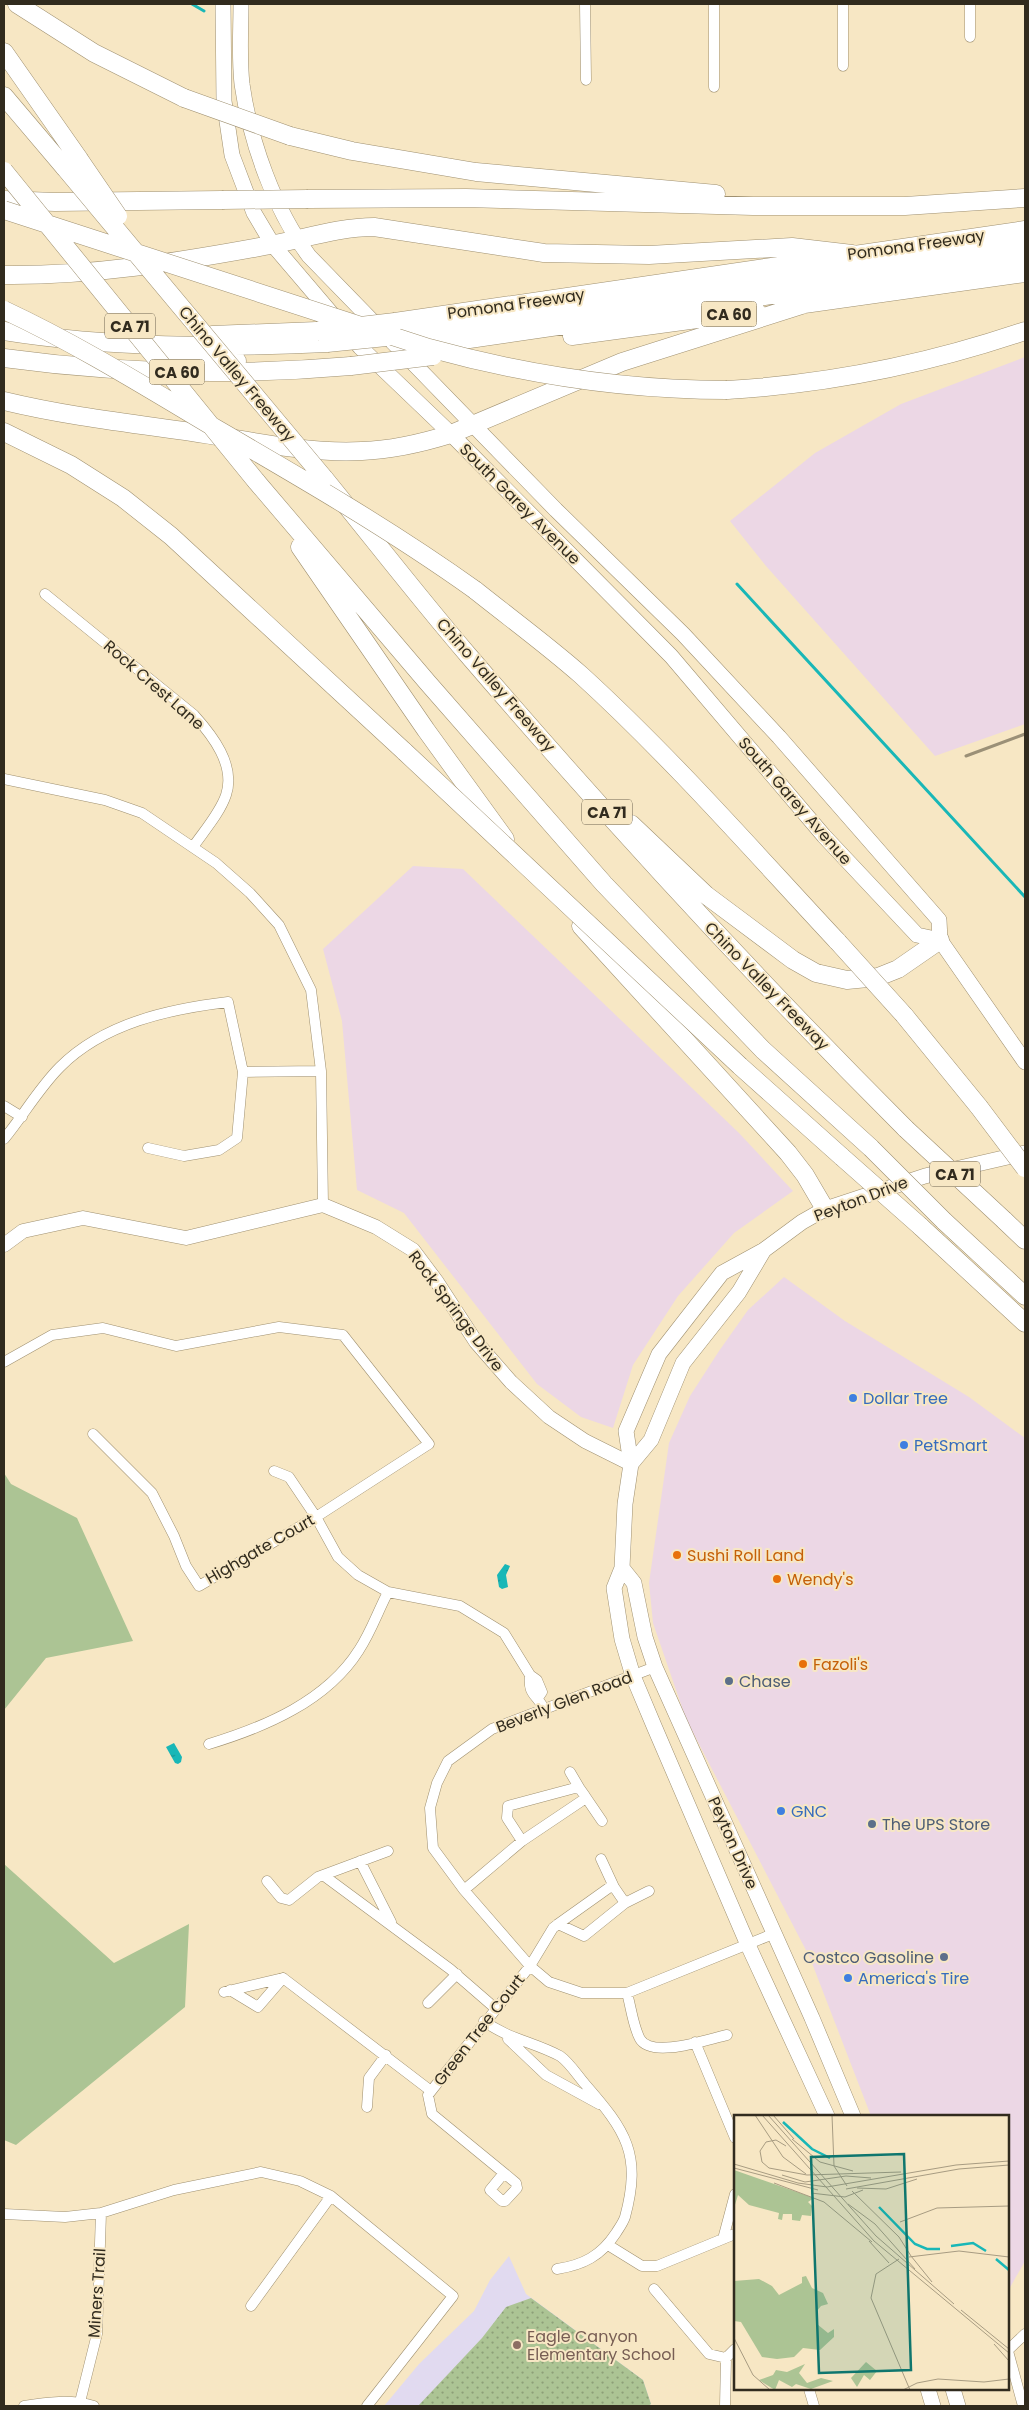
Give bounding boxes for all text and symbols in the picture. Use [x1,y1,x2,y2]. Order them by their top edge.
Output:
street label: Pomona Freeway [846,224,986,266]
street label: Pomona Freeway [446,283,586,325]
street label: Chino Valley Freeway [173,301,301,447]
road number: CA 60 [702,302,756,326]
road number: CA 71 [105,314,155,338]
road number: CA 60 [150,360,204,384]
street label: South Garey Avenue [454,438,586,570]
street label: Chino Valley Freeway [431,613,561,757]
street label: Rock Crest Lane [99,635,209,735]
street label: South Garey Avenue [733,732,857,870]
road number: CA 71 [582,800,632,824]
street label: Chino Valley Freeway [699,917,835,1055]
road number: CA 71 [930,1162,980,1186]
street label: Peyton Drive [811,1171,911,1227]
street label: Rock Springs Drive [403,1246,509,1376]
place label: Dollar Tree [863,1387,948,1410]
marker: Dollar Tree [847,1392,859,1404]
place label: PetSmart [914,1434,988,1457]
marker: PetSmart [898,1439,910,1451]
street label: Highgate Court [201,1508,319,1590]
place label: Sushi Roll Land [687,1544,804,1567]
marker: Sushi Roll Land [671,1549,683,1561]
place label: Wendy's [787,1568,854,1591]
marker: Wendy's [771,1573,783,1585]
place label: Fazoli's [813,1653,868,1676]
marker: Fazoli's [797,1658,809,1670]
street label: Beverly Glen Road [493,1665,635,1739]
place label: Chase [739,1670,791,1693]
marker: Chase [723,1675,735,1687]
street label: Peyton Drive [702,1793,764,1893]
place label: GNC [791,1800,827,1823]
marker: GNC [775,1805,787,1817]
place label: The UPS Store [882,1813,990,1836]
marker: The UPS Store [866,1818,878,1830]
place label: Costco Gasoline [803,1946,934,1969]
marker: Costco Gasoline [938,1951,950,1963]
place label: America's Tire [858,1967,969,1990]
street label: Green Tree Court [428,1969,530,2091]
marker: America's Tire [842,1972,854,1984]
inset map [734,2115,1009,2390]
street label: Miners Trail [82,2247,112,2339]
place label: Eagle Canyon Elementary School [527,2325,675,2366]
marker: Eagle Canyon Elementary School [511,2339,523,2351]

